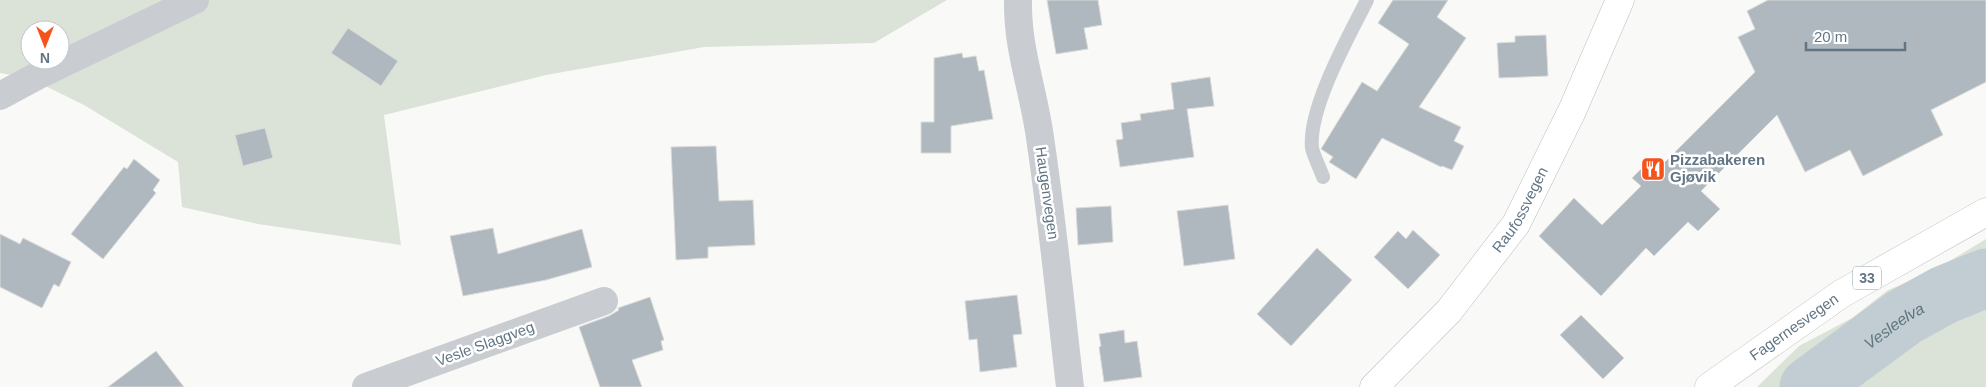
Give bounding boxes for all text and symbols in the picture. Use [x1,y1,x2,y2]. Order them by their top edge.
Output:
north arrow [20,20,70,70]
scale bar [1806,20,1905,52]
text: 20 m [1814,28,1847,45]
text: N [40,50,50,66]
street label: Haugenvegen [1033,145,1062,240]
place label: Pizzabakeren Gjøvik [1670,151,1765,185]
restaurant icon: Pizzabakeren Gjøvik [1640,156,1666,182]
street label: Raufossvegen [1488,164,1551,255]
road number: 33 [1853,266,1881,290]
street label: Fagernesvegen [1746,290,1841,364]
water label: Vesleelva [1861,300,1927,352]
street label: Vesle Slaggveg [433,318,536,369]

